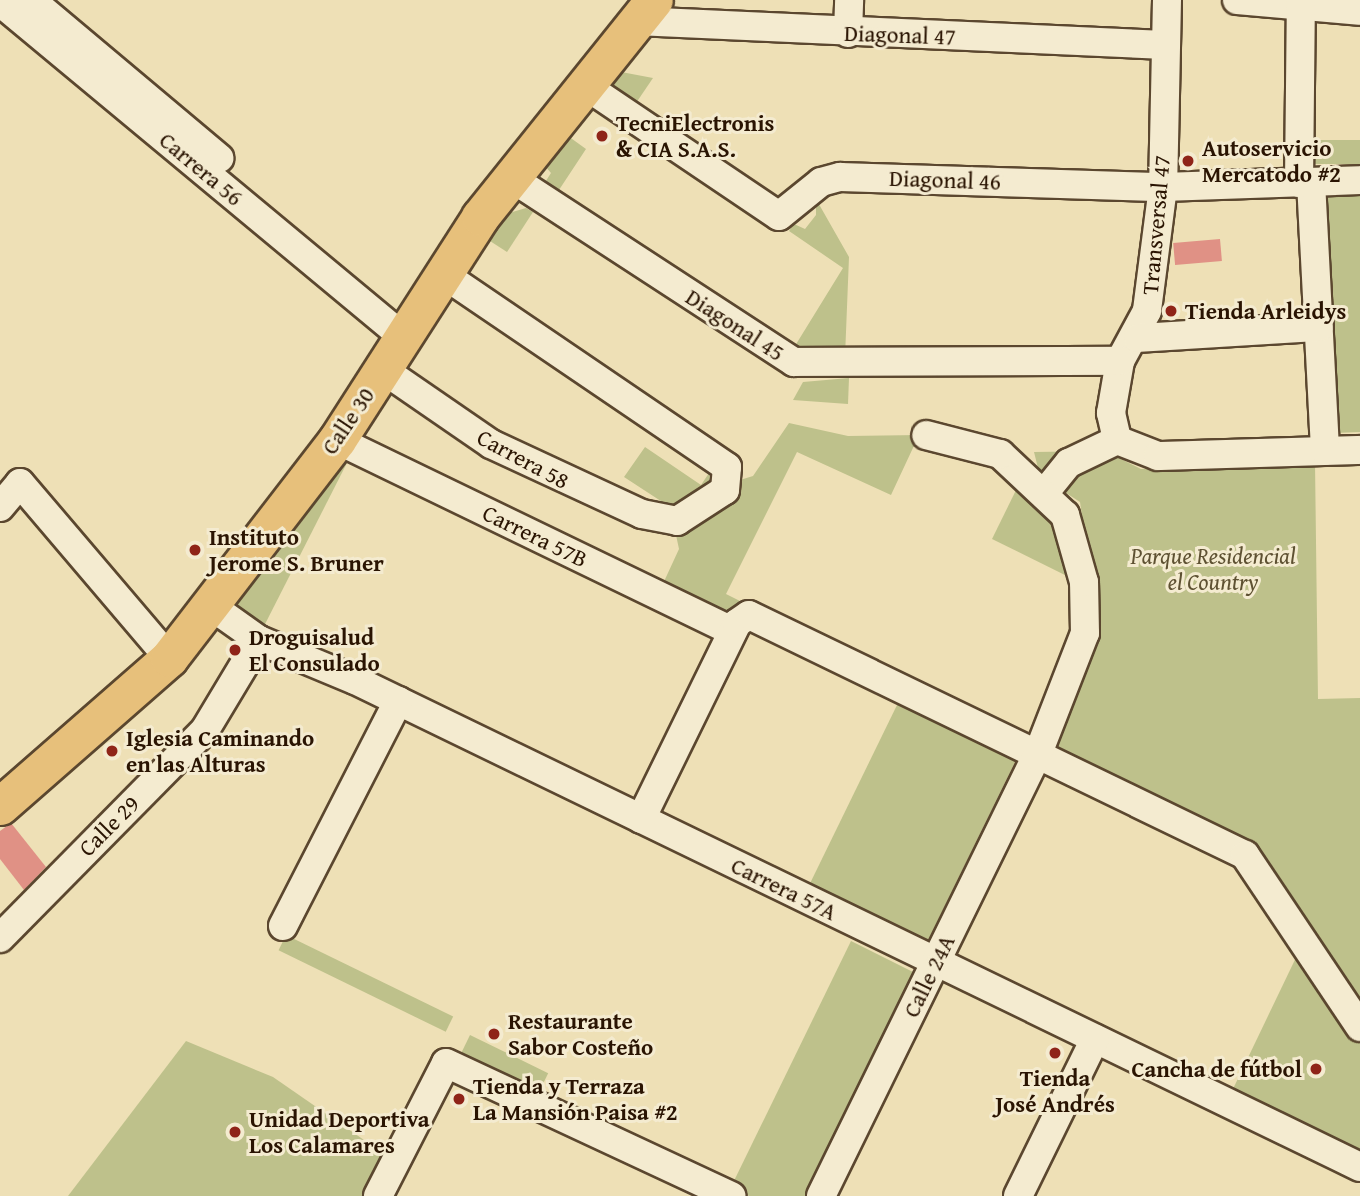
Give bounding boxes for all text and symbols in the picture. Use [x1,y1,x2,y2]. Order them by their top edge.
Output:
street label: Diagonal 47 [844,19,956,51]
place label: TecniElectronis & CIA S.A.S. [616,109,774,163]
street label: Carrera 56 [154,126,248,212]
marker: TecniElectronis & CIA S.A.S. [594,128,610,144]
place label: Autoservicio Mercatodo #2 [1202,134,1341,188]
marker: Autoservicio Mercatodo #2 [1180,153,1196,169]
street label: Transversal 47 [1136,154,1176,296]
street label: Diagonal 46 [889,164,1001,196]
street label: Diagonal 45 [681,283,789,367]
place label: Tienda Arleidys [1185,297,1346,325]
marker: Tienda Arleidys [1163,303,1179,319]
street label: Calle 30 [316,382,380,460]
street label: Carrera 58 [472,423,574,495]
street label: Carrera 57B [478,499,592,573]
place label: Instituto Jerome S. Bruner [209,523,384,577]
marker: Instituto Jerome S. Bruner [187,542,203,558]
park label: Parque Residencial el Country [1130,542,1296,596]
place label: Droguisalud El Consulado [249,623,380,677]
marker: Droguisalud El Consulado [227,642,243,658]
place label: Iglesia Caminando en las Alturas [126,724,314,778]
marker: Iglesia Caminando en las Alturas [104,743,120,759]
street label: Calle 29 [73,790,145,862]
street label: Carrera 57A [727,852,841,926]
street label: Calle 24A [897,930,961,1022]
place label: Restaurante Sabor Costeño [508,1007,653,1061]
marker: Restaurante Sabor Costeño [486,1026,502,1042]
marker: Tienda José Andrés [1047,1045,1063,1061]
place label: Cancha de fútbol [1131,1055,1302,1083]
marker: Cancha de fútbol [1308,1061,1324,1077]
place label: Tienda José Andrés [995,1064,1115,1118]
place label: Tienda y Terraza La Mansión Paisa #2 [473,1072,678,1126]
marker: Tienda y Terraza La Mansión Paisa #2 [451,1091,467,1107]
place label: Unidad Deportiva Los Calamares [249,1105,430,1159]
marker: Unidad Deportiva Los Calamares [227,1124,243,1140]

